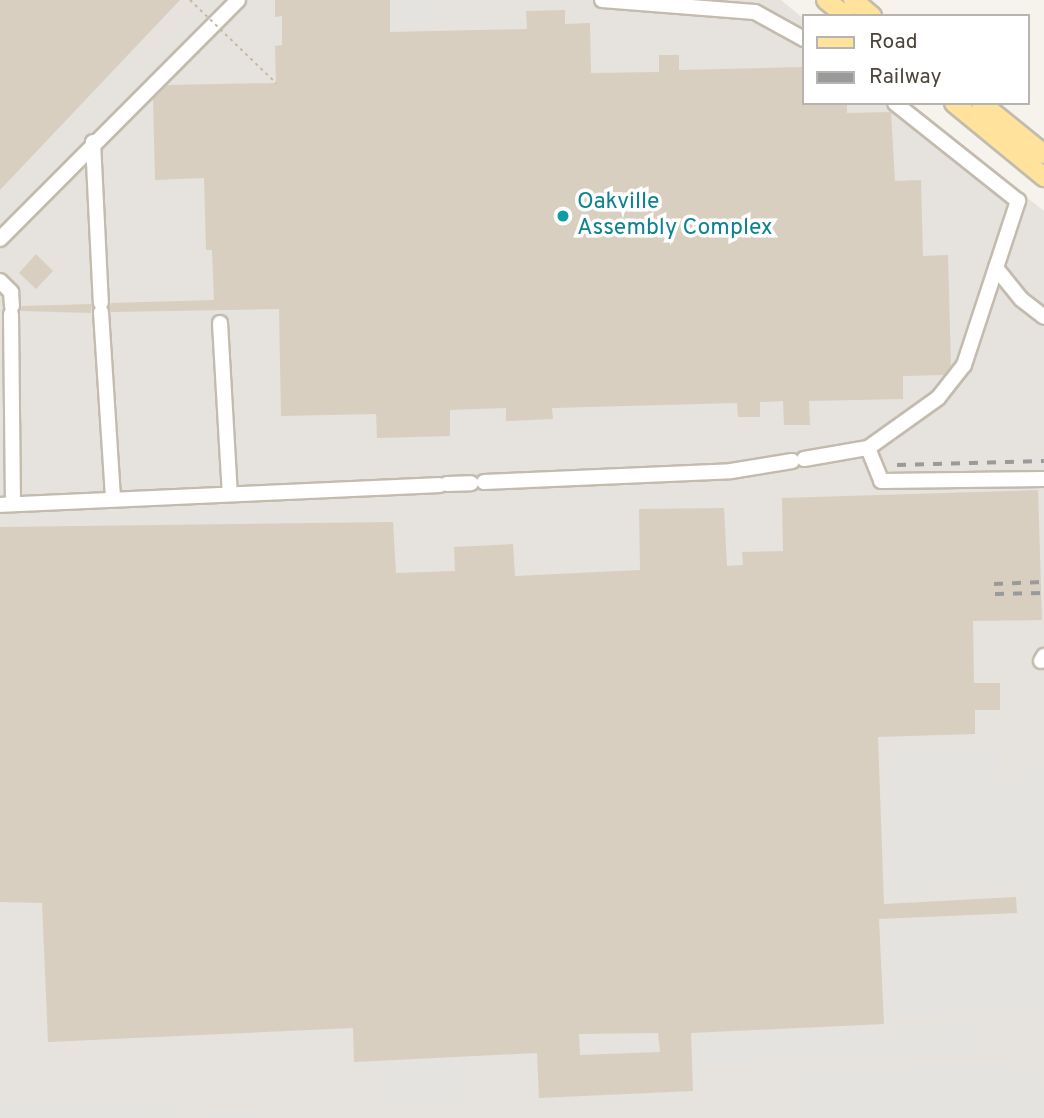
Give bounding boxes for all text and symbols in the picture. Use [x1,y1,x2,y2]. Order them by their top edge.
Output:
legend [802,14,1030,105]
text: Road [869,29,918,56]
text: Railway [869,64,942,91]
place label: Oakville Assembly Complex [577,189,773,243]
marker: Oakville Assembly Complex [555,208,571,224]

